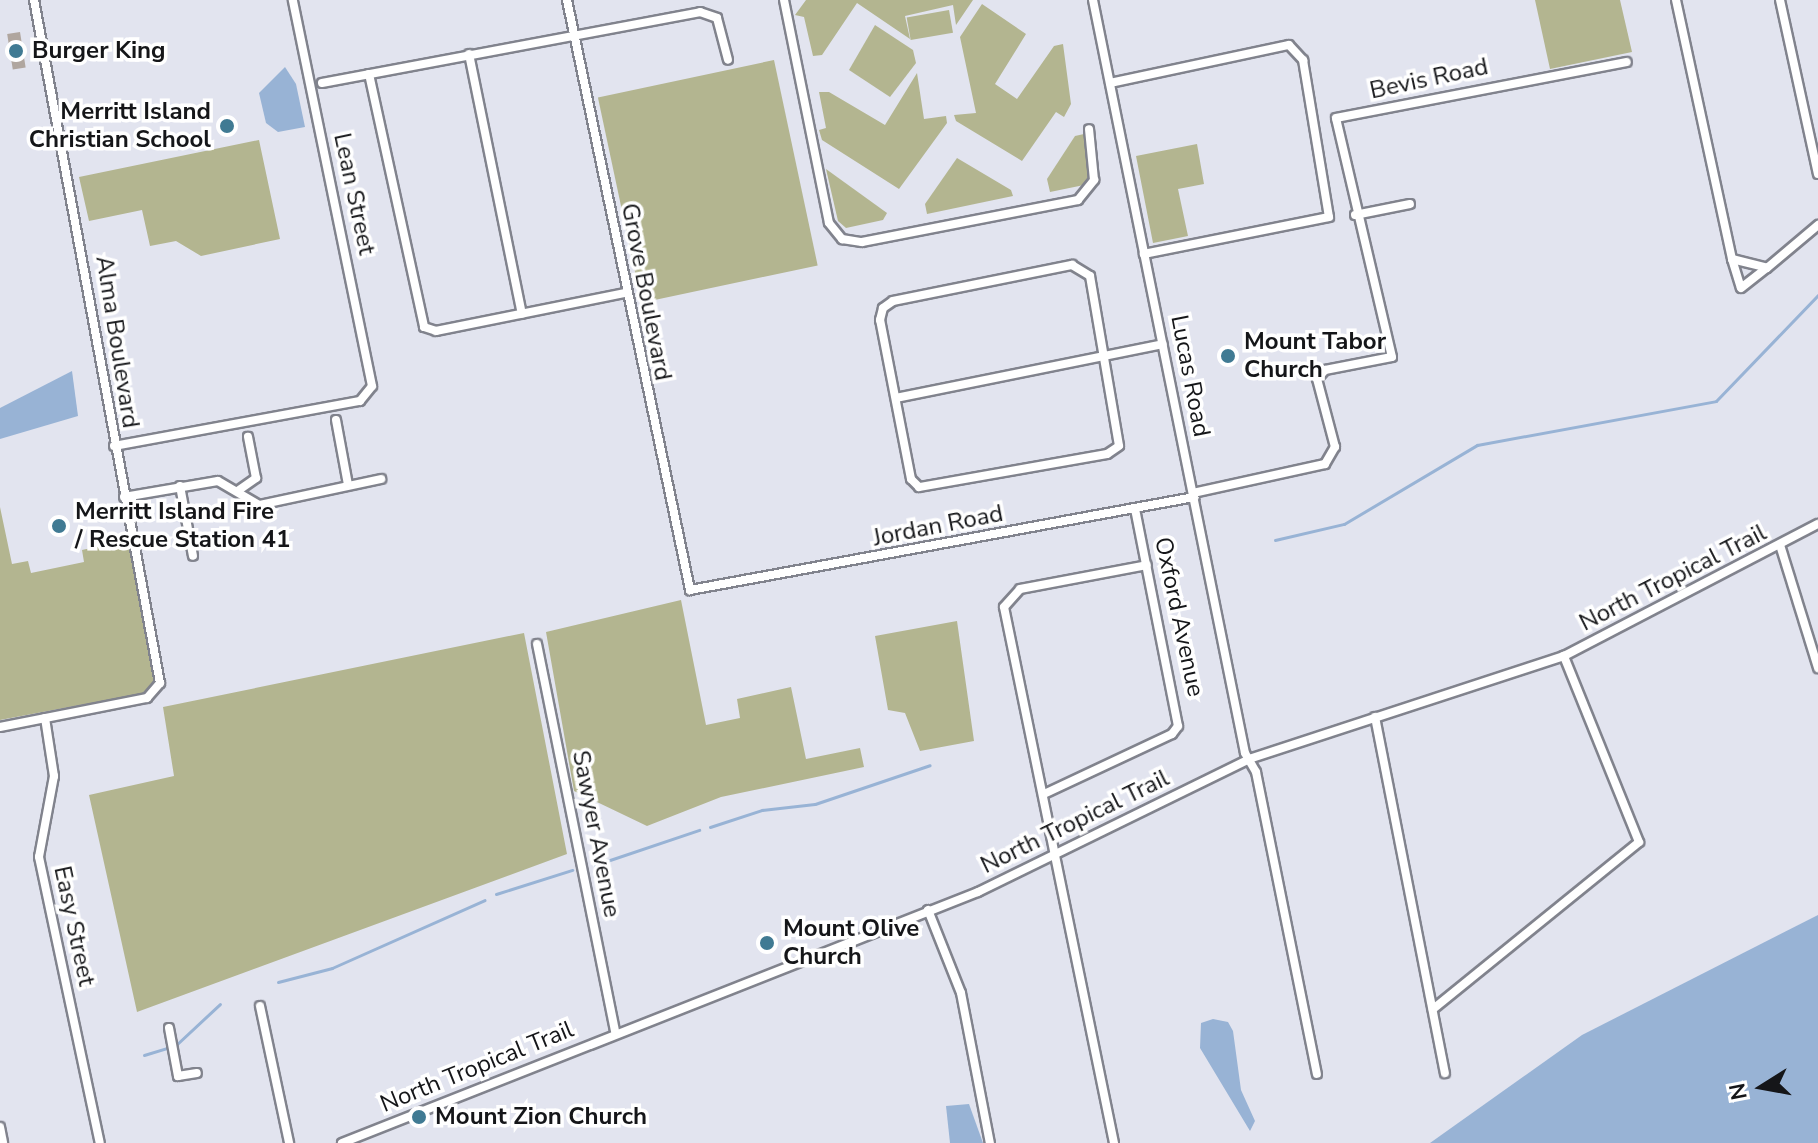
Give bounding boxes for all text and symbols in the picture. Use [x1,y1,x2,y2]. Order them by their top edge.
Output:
place label: Burger King [32,37,166,65]
marker: Burger King [7,42,25,60]
street label: Bevis Road [1367,52,1491,106]
place label: Merritt Island Christian School [29,98,211,154]
marker: Merritt Island Christian School [218,117,236,135]
street label: Lean Street [327,131,381,257]
street label: Grove Boulevard [615,201,677,383]
street label: Alma Boulevard [89,254,145,430]
street label: Lucas Road [1164,313,1216,439]
place label: Mount Tabor Church [1244,328,1386,384]
marker: Mount Tabor Church [1219,347,1237,365]
place label: Merritt Island Fire / Rescue Station 41 [75,498,290,554]
street label: Jordan Road [871,499,1005,553]
marker: Merritt Island Fire / Rescue Station 41 [50,517,68,535]
street label: North Tropical Trail [1575,518,1771,638]
street label: Oxford Avenue [1148,535,1210,699]
street label: Sawyer Avenue [566,748,626,920]
street label: North Tropical Trail [976,764,1174,880]
street label: Easy Street [47,863,101,989]
place label: Mount Olive Church [783,915,919,971]
marker: Mount Olive Church [758,934,776,952]
street label: North Tropical Trail [376,1015,578,1119]
north arrow [1722,1047,1802,1127]
text: N [1722,1081,1755,1103]
place label: Mount Zion Church [435,1103,647,1131]
marker: Mount Zion Church [410,1108,428,1126]

